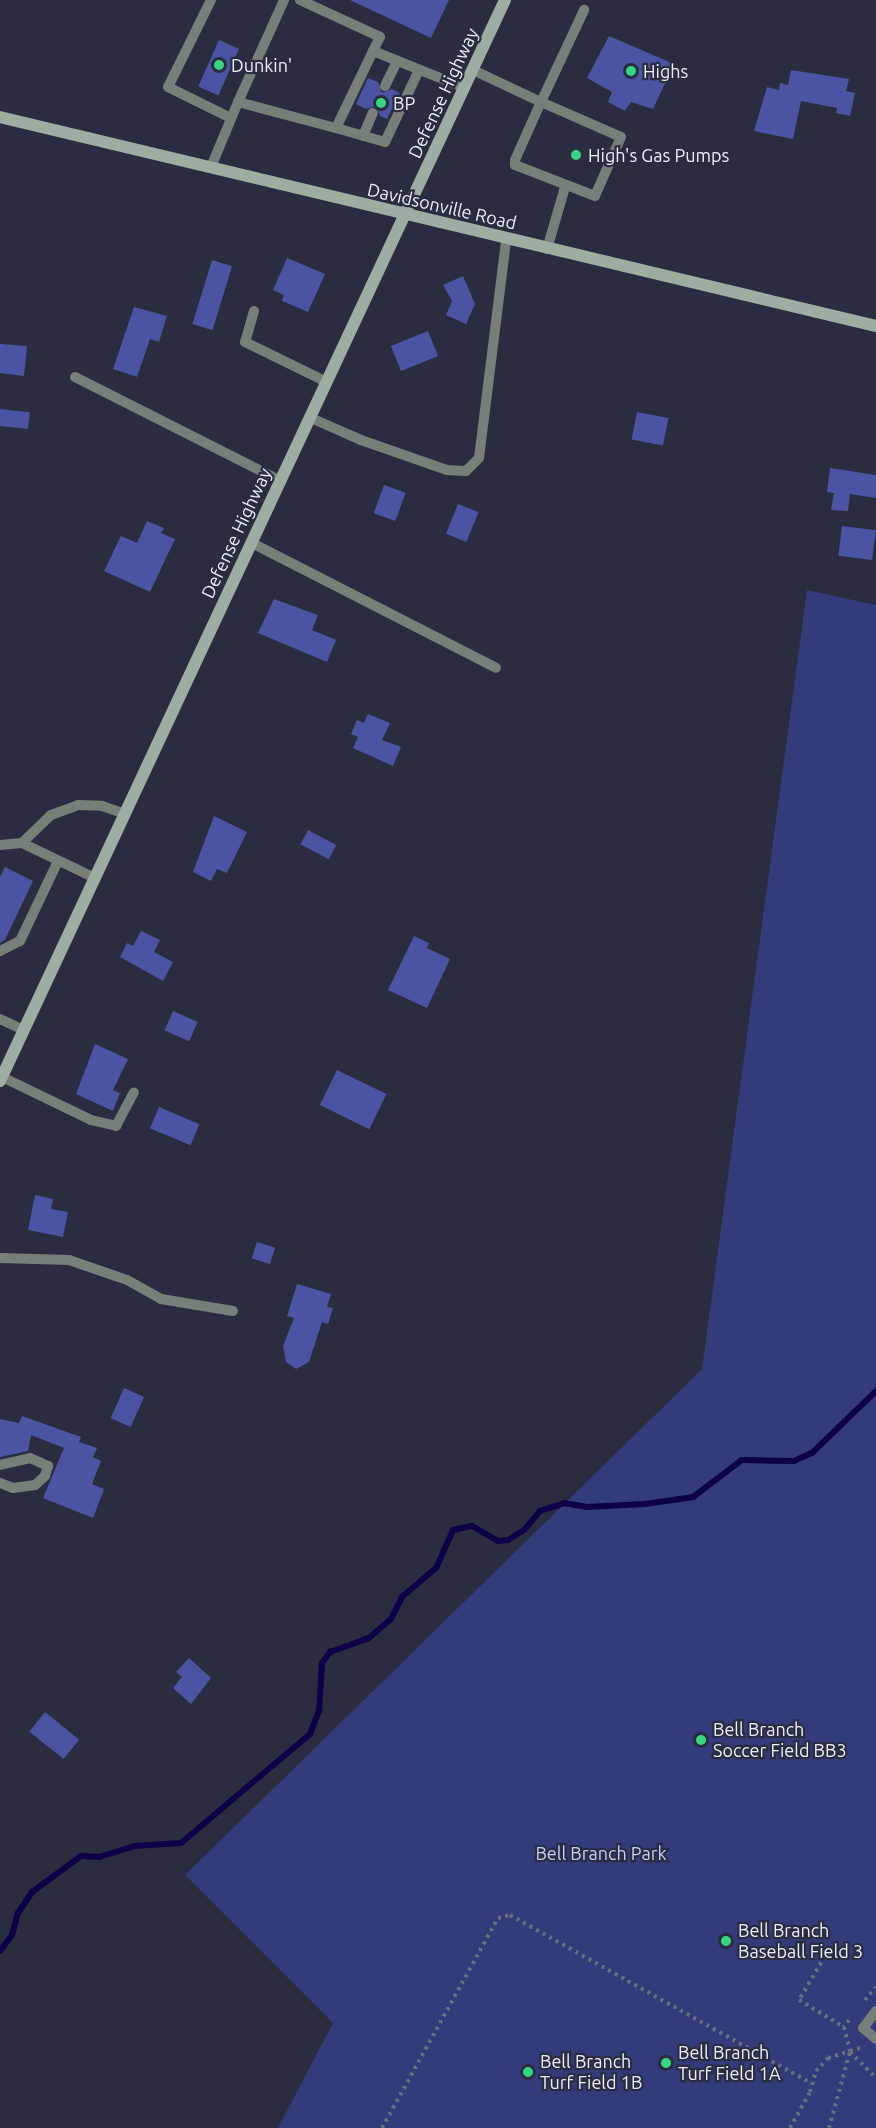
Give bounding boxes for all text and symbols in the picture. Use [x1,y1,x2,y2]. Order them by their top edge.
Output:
street label: Defense Highway [403,25,483,161]
place label: Dunkin' [231,54,292,76]
marker: Dunkin' [212,58,226,72]
place label: Highs [643,60,688,82]
marker: Highs [624,64,638,78]
place label: BP [393,92,415,114]
marker: BP [374,96,388,110]
place label: High's Gas Pumps [588,144,729,166]
marker: High's Gas Pumps [569,148,583,162]
street label: Davidsonville Road [365,178,519,234]
street label: Defense Highway [196,465,276,601]
place label: Bell Branch Soccer Field BB3 [713,1719,847,1762]
marker: Bell Branch Soccer Field BB3 [694,1733,708,1747]
park label: Bell Branch Park [535,1842,667,1864]
place label: Bell Branch Baseball Field 3 [738,1920,863,1962]
marker: Bell Branch Baseball Field 3 [719,1934,733,1948]
place label: Bell Branch Turf Field 1A [678,2042,781,2084]
place label: Bell Branch Turf Field 1B [540,2051,642,2094]
marker: Bell Branch Turf Field 1A [659,2056,673,2070]
marker: Bell Branch Turf Field 1B [521,2065,535,2079]

